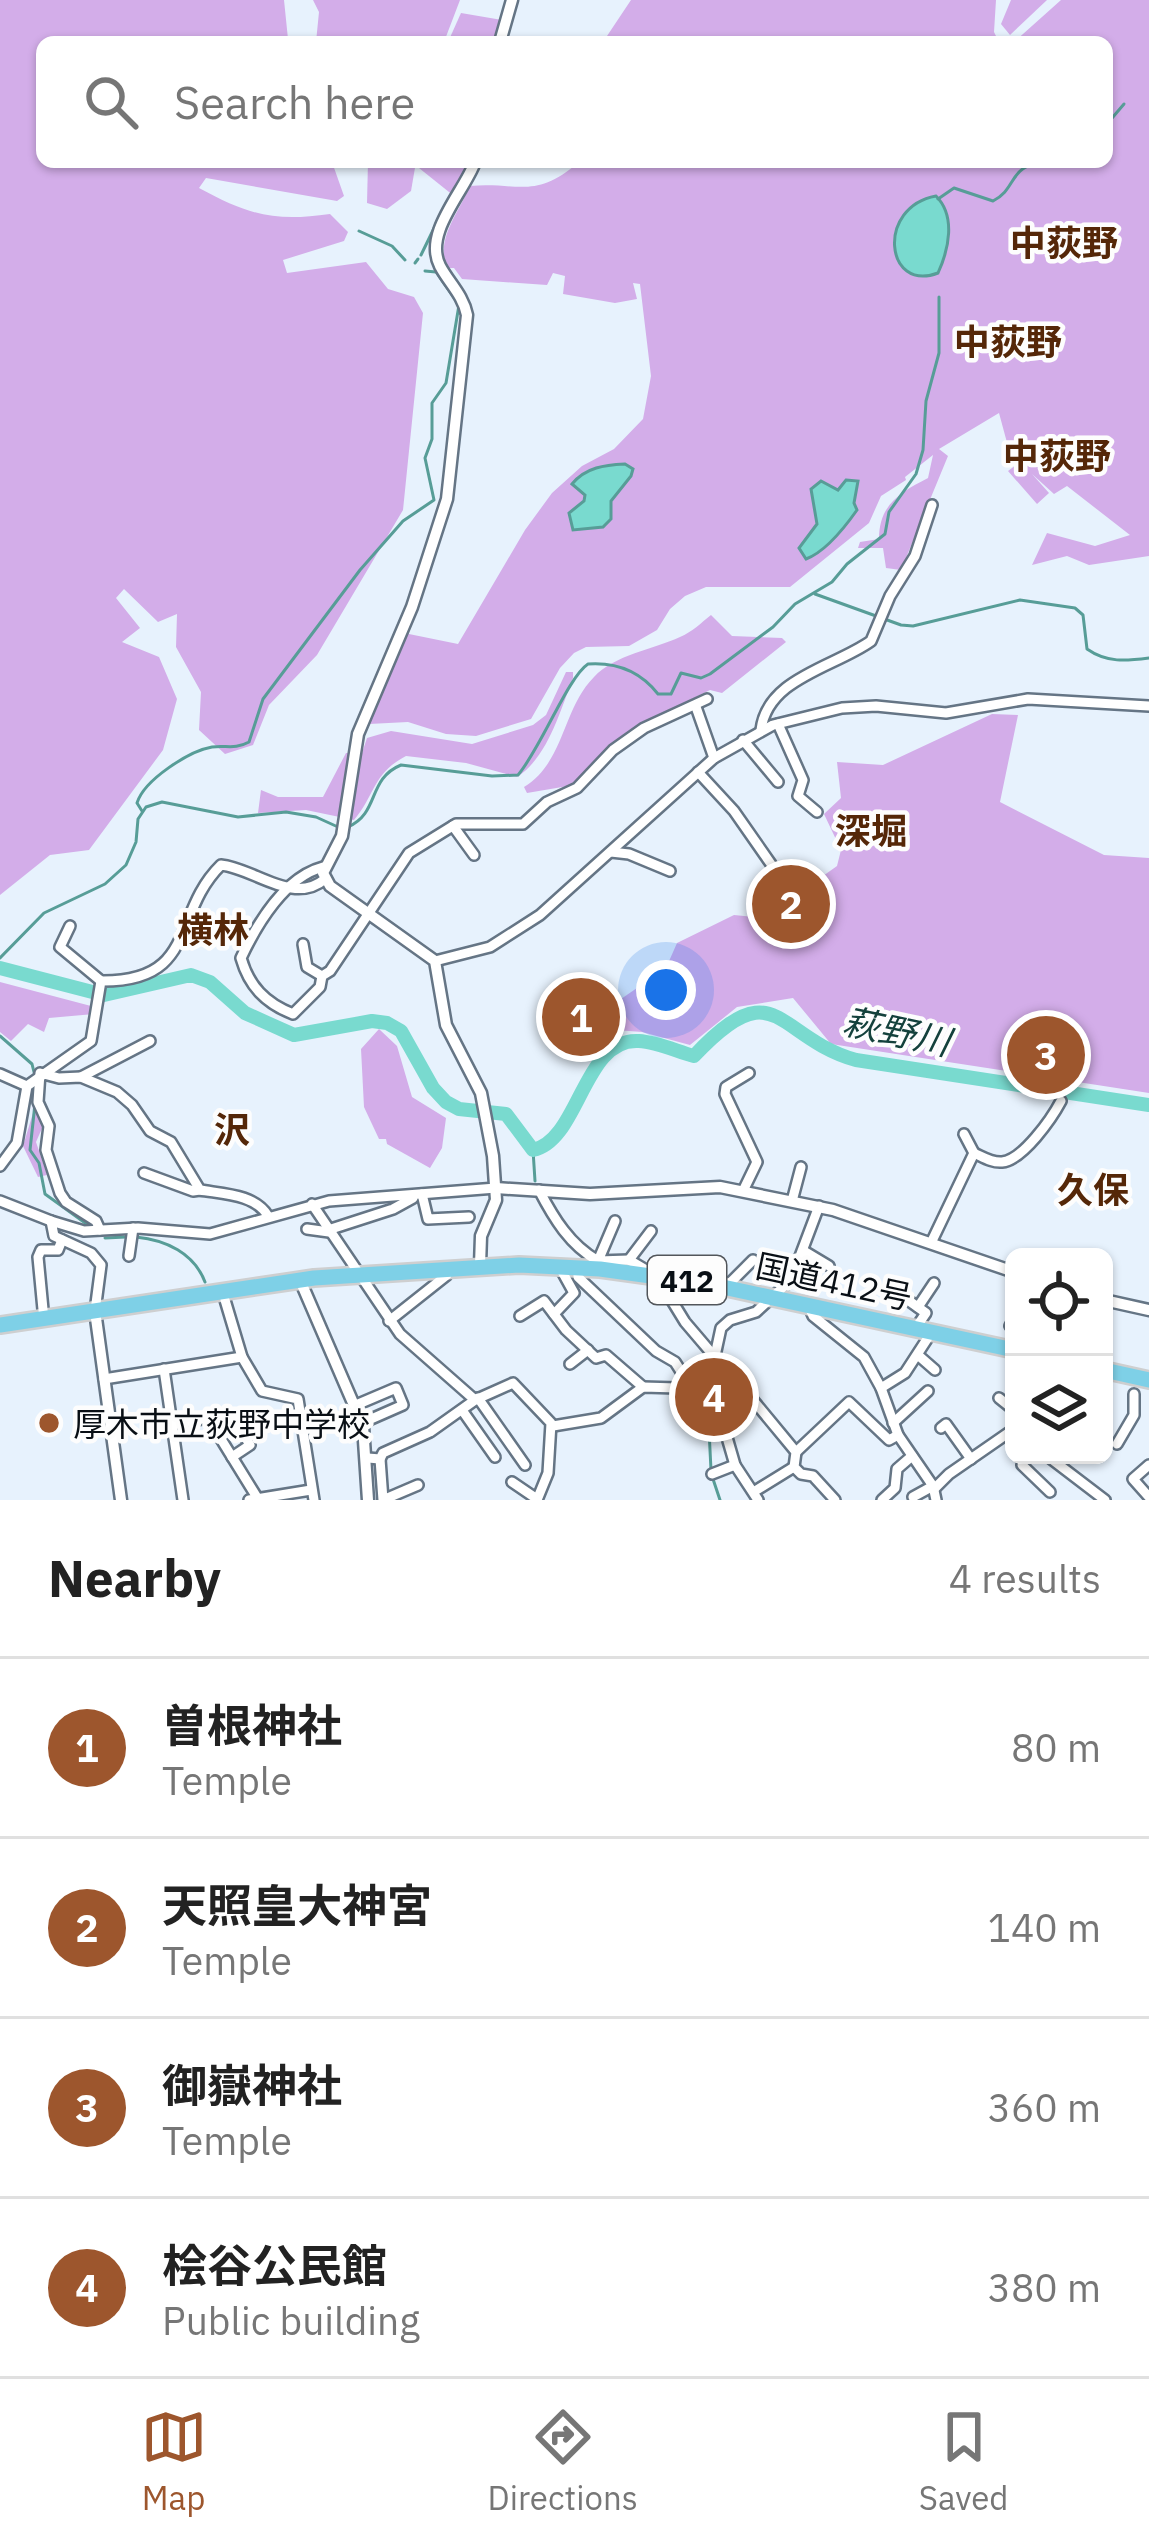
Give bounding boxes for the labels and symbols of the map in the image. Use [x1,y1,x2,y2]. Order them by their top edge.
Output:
district label: 中荻野 [1010,219,1118,266]
district label: 中荻野 [954,318,1062,365]
district label: 中荻野 [1003,432,1111,479]
district label: 深堀 [835,807,907,854]
pin: 2 [752,859,830,949]
district label: 横林 [177,906,249,953]
your location [636,960,696,1020]
pin: 1 [542,972,620,1062]
water label: 萩野川 [839,997,959,1066]
pin: 3 [1007,1010,1085,1100]
district label: 沢 [214,1106,250,1153]
district label: 久保 [1057,1166,1129,1213]
street label: 国道412号 [752,1244,916,1318]
road number: 412 [648,1256,726,1304]
pin: 4 [675,1352,753,1442]
place label: 厚木市立荻野中学校 [73,1402,370,1445]
marker: 厚木市立荻野中学校 [36,1410,62,1436]

